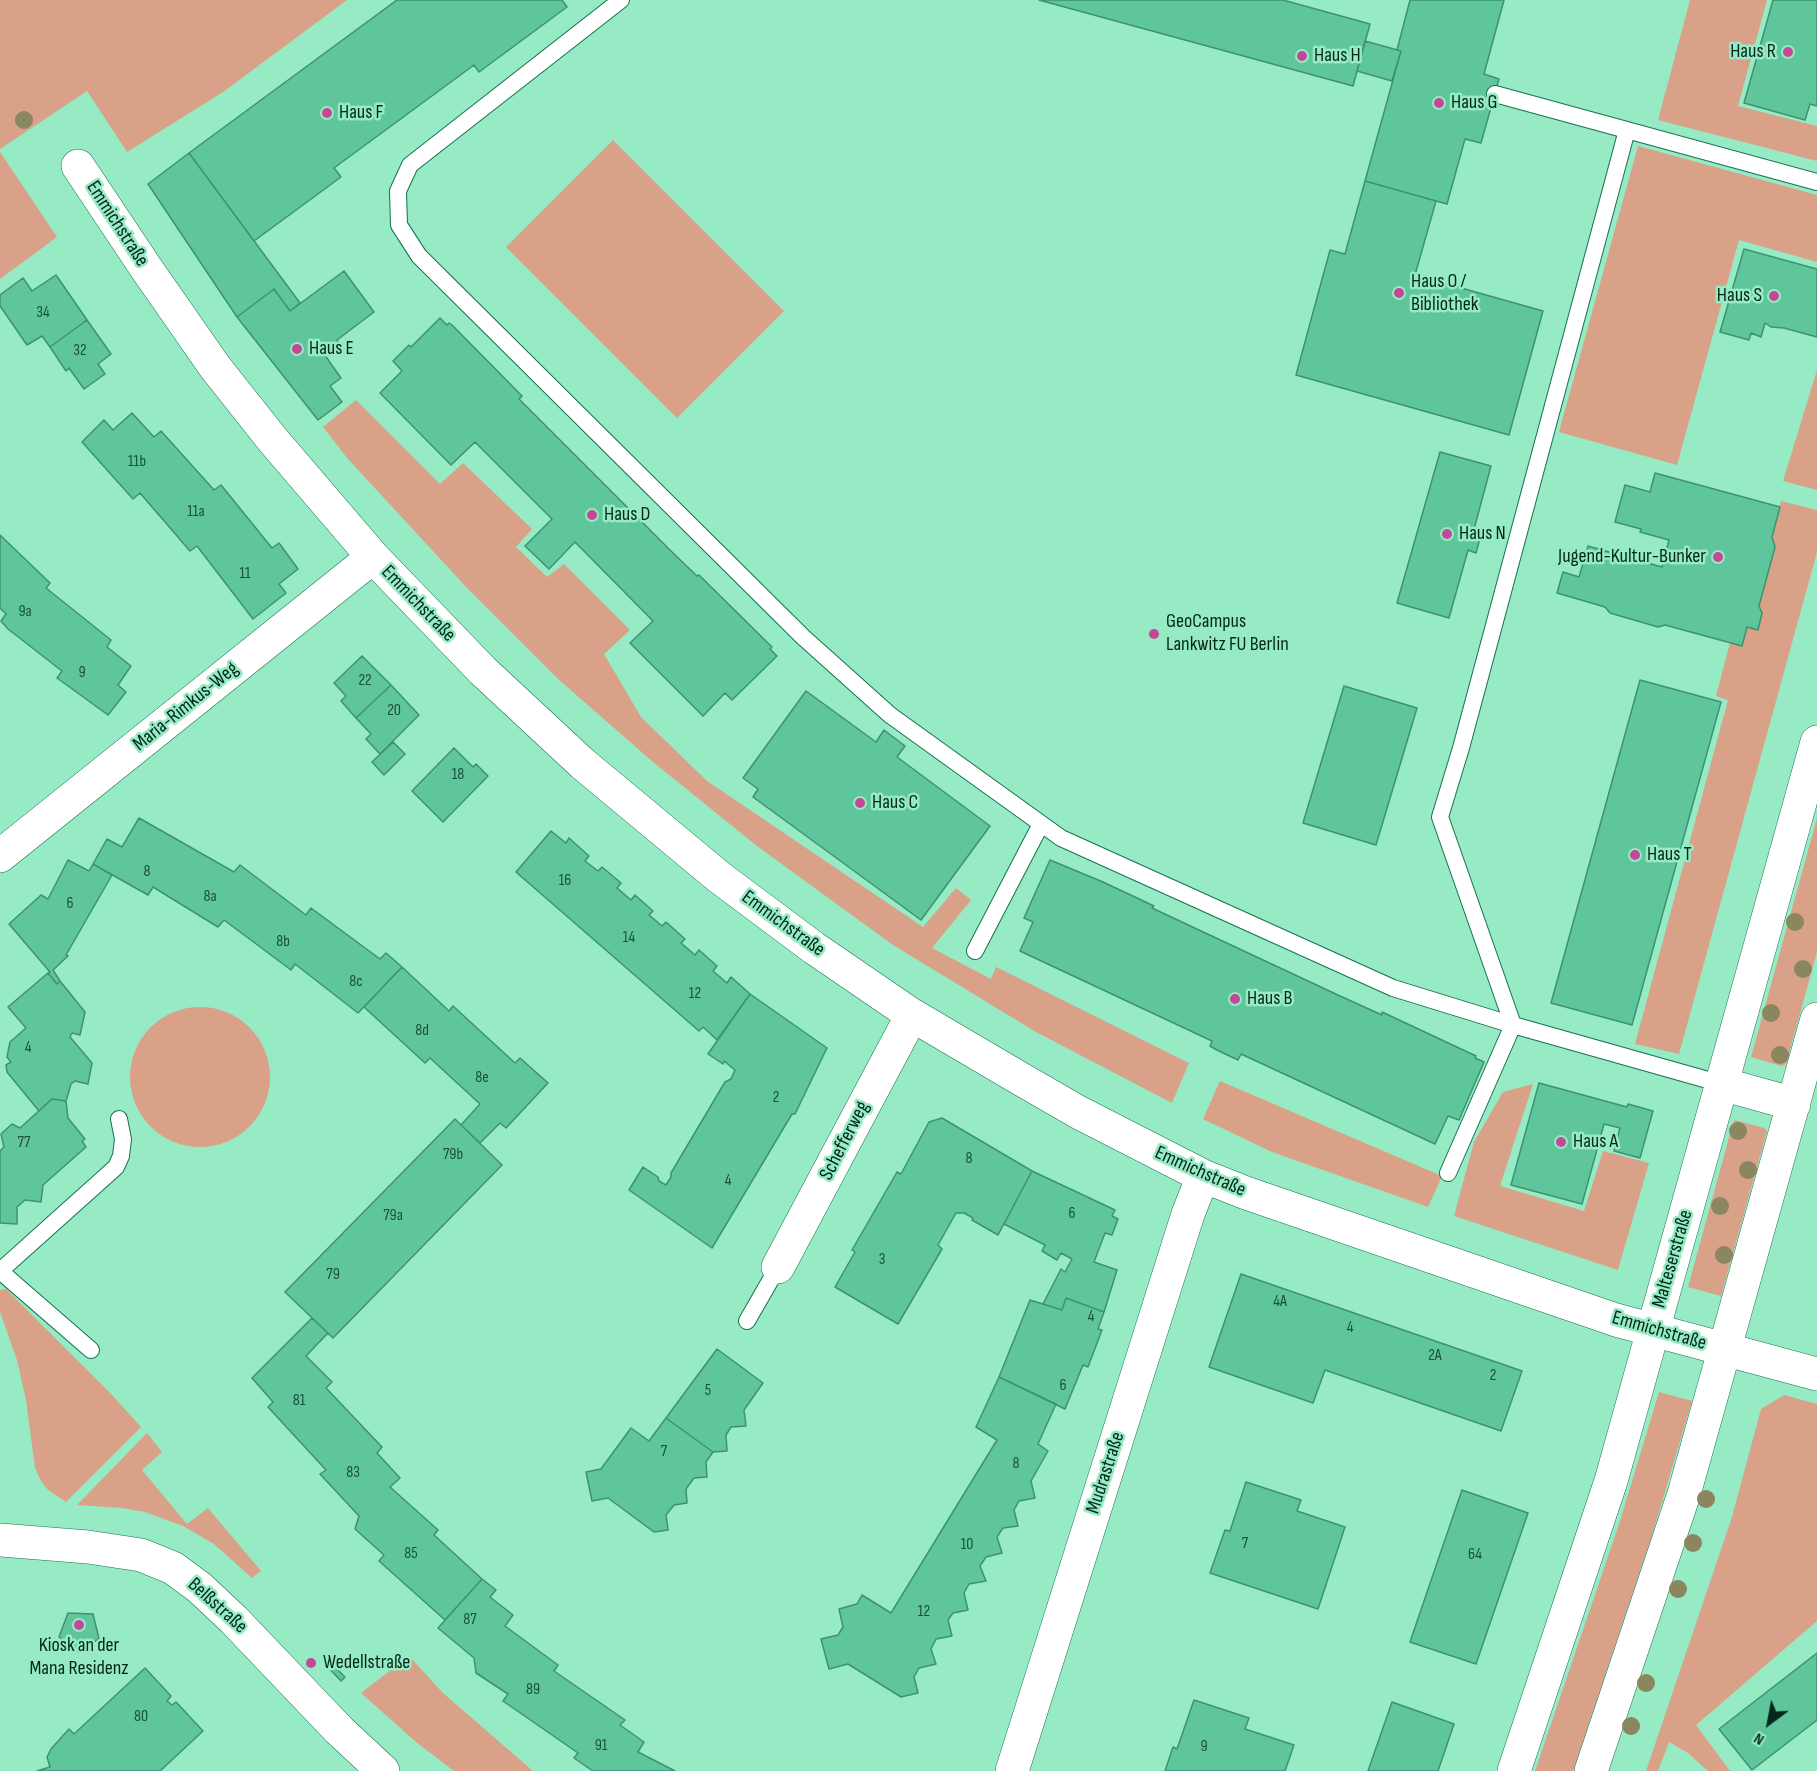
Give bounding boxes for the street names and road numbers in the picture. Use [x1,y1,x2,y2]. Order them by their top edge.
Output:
street label: Emmichstraße [81,177,153,271]
street label: Emmichstraße [376,561,460,647]
street label: Maria-Rimkus-Weg [128,657,244,757]
street label: Emmichstraße [737,886,829,962]
street label: Schefferweg [815,1097,875,1185]
street label: Emmichstraße [1151,1141,1249,1203]
street label: Malteserstraße [1648,1207,1698,1311]
street label: Emmichstraße [1609,1306,1709,1356]
street label: Mudrastraße [1082,1429,1130,1517]
street label: Belßstraße [182,1573,252,1639]

